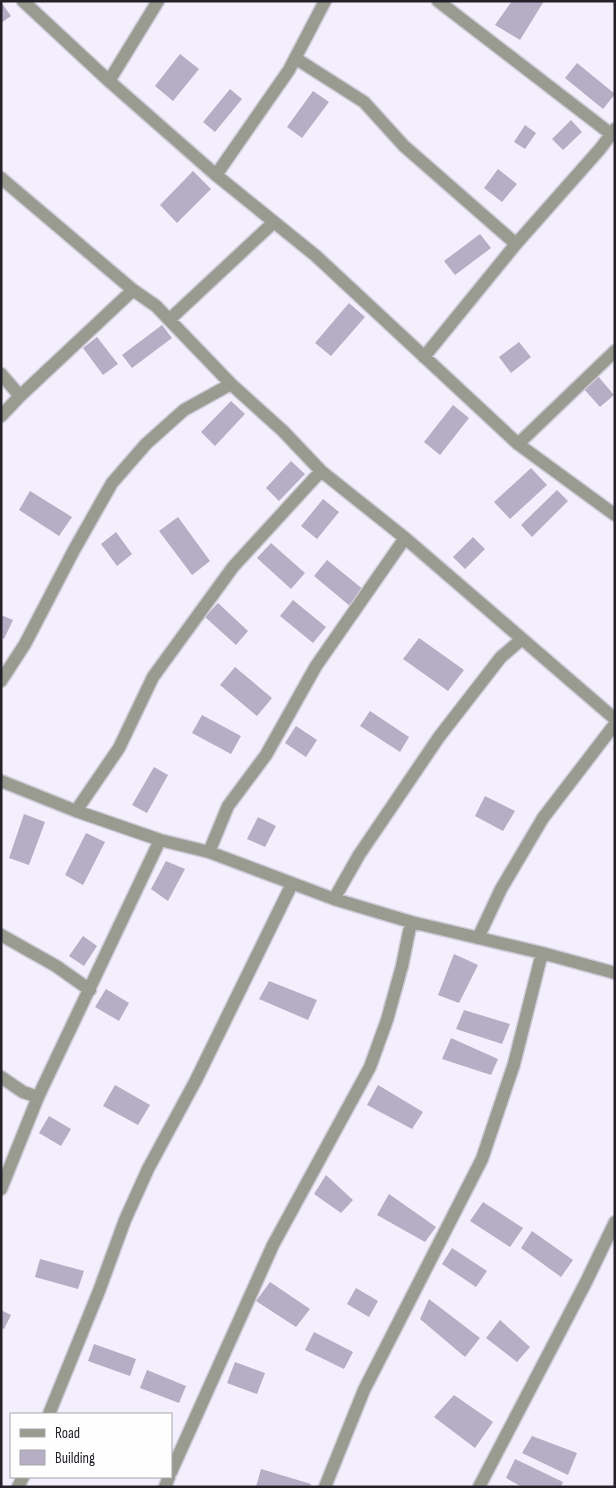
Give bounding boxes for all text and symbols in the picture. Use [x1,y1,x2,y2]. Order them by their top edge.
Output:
legend [10,1413,172,1478]
text: Road [55,1424,80,1443]
text: Building [55,1449,95,1468]

